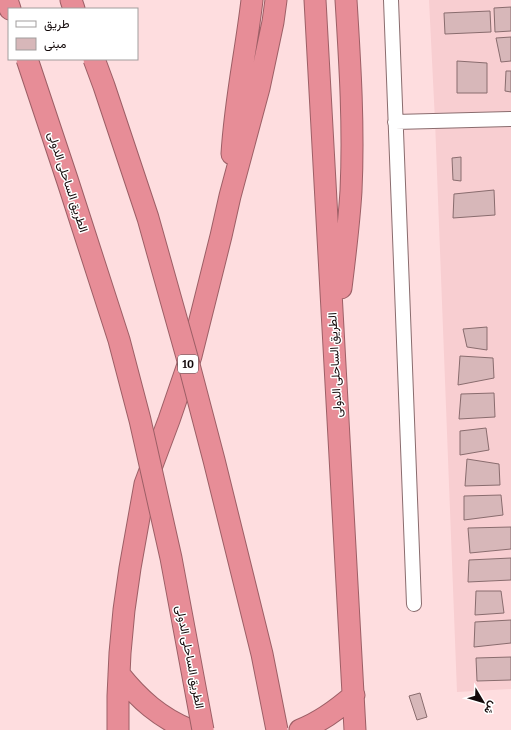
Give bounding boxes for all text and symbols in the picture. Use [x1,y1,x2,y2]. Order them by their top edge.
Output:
legend [8,8,138,60]
text: طريق [44,17,70,32]
text: مبنى [44,37,66,52]
street label: الطريق الساحلى الدولى [44,130,91,234]
street label: الطريق الساحلى الدولى [325,312,346,418]
road number: 10 [178,355,198,373]
street label: الطريق الساحلى الدولى [172,604,207,710]
north arrow [463,682,503,722]
text: ش [481,699,500,717]

